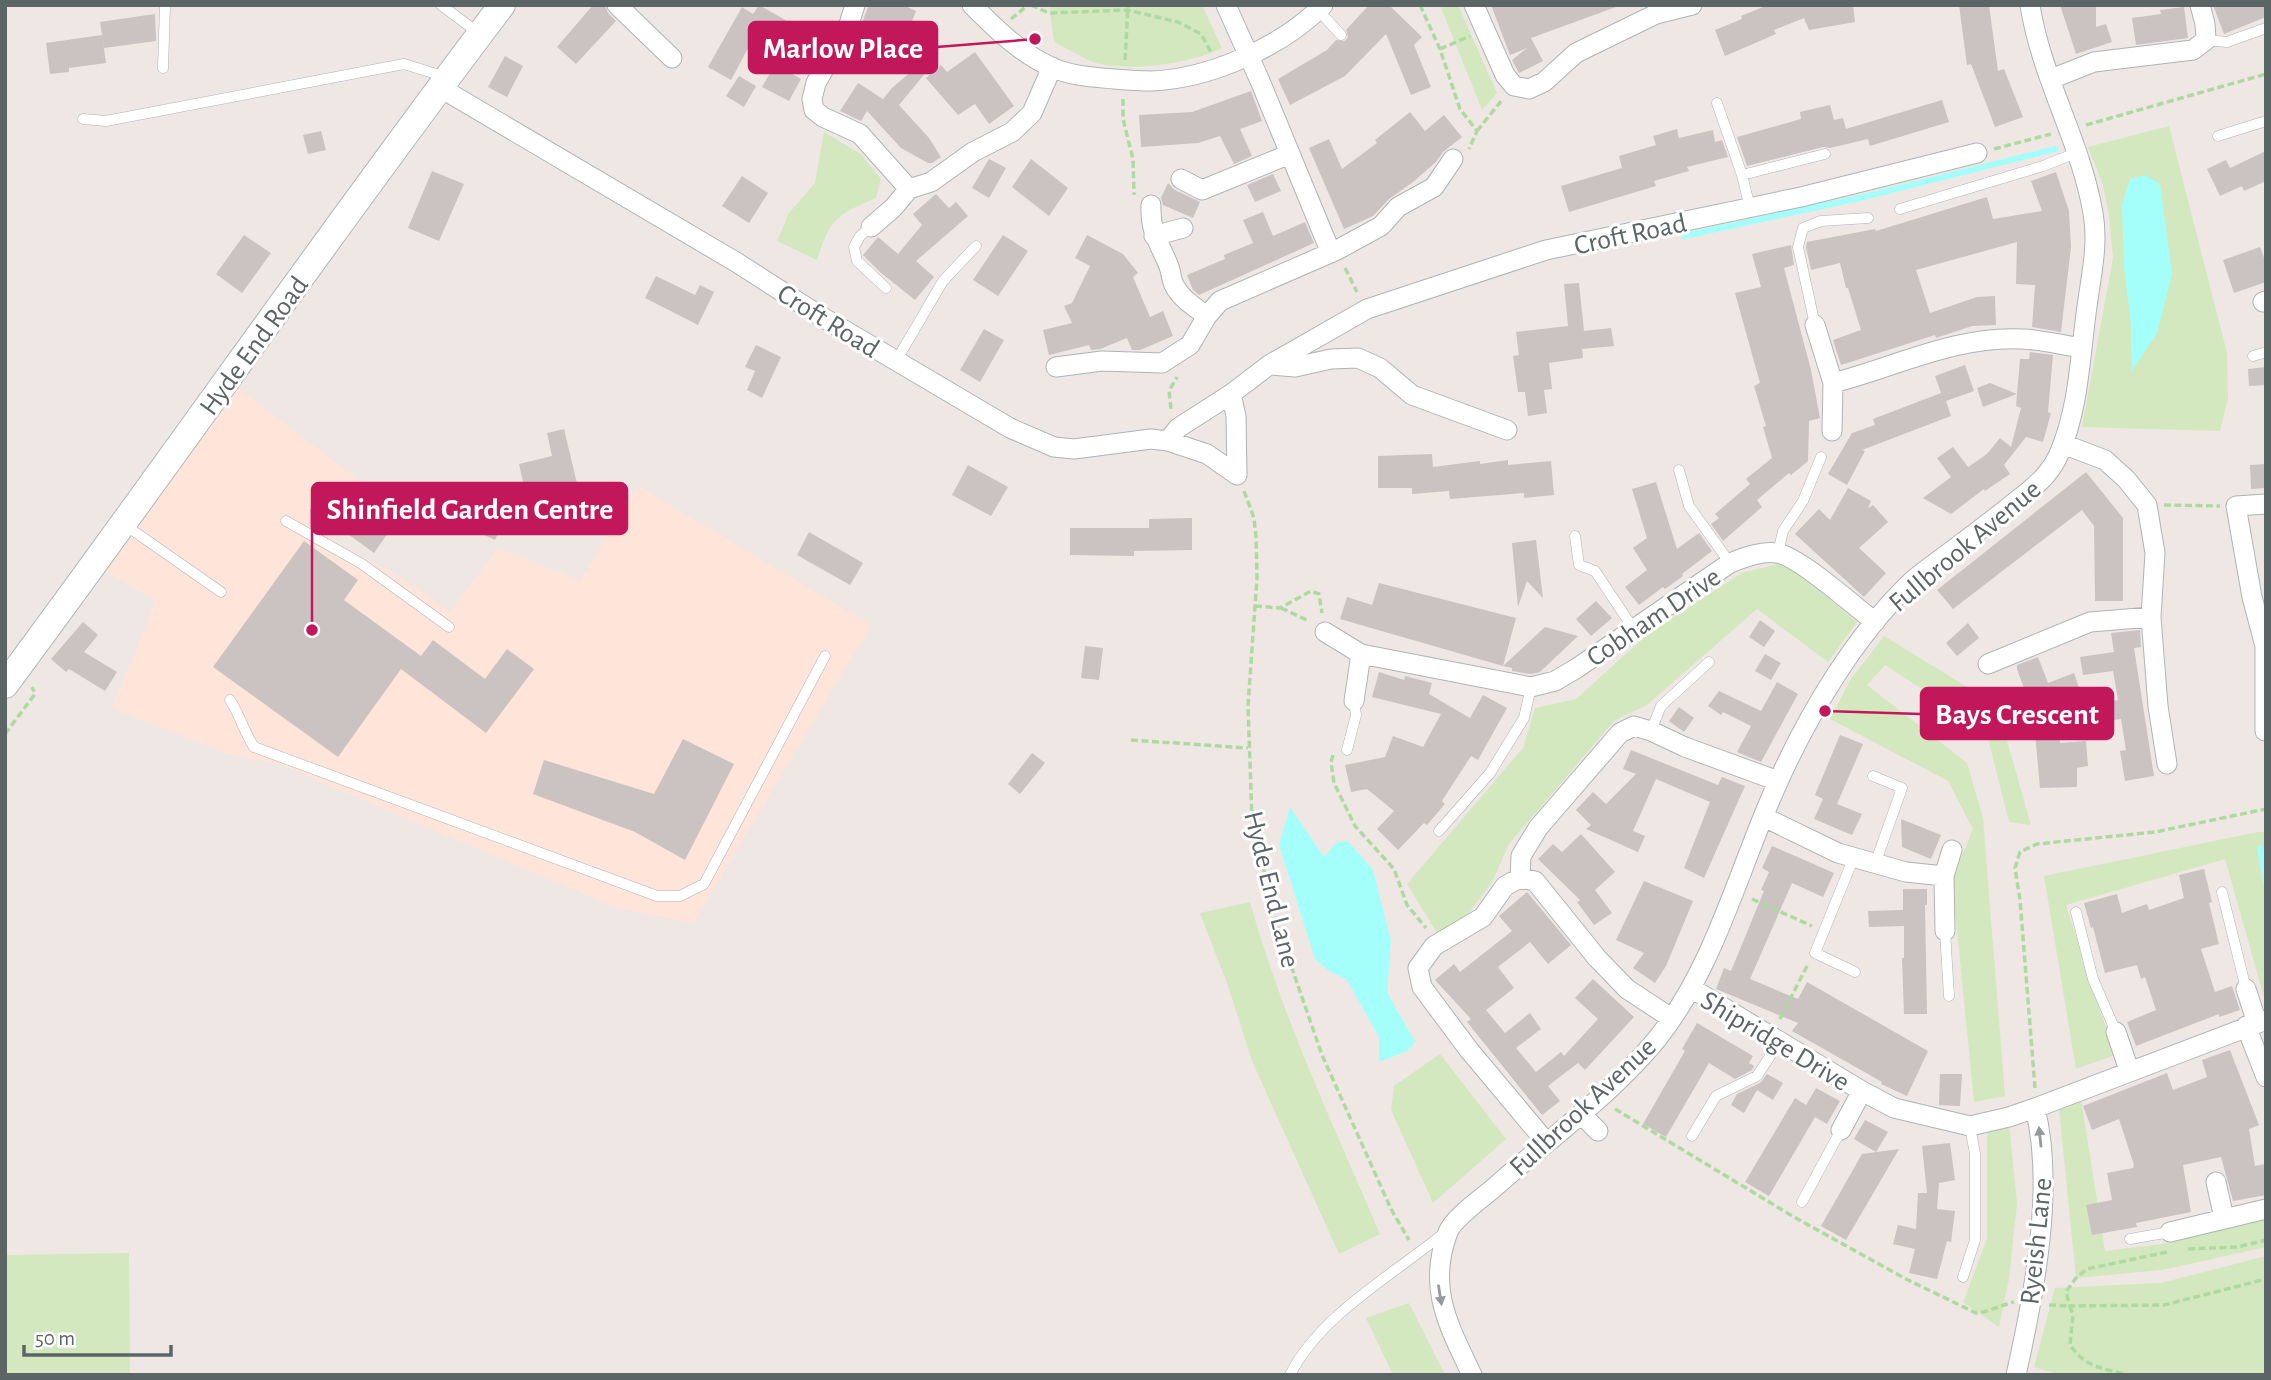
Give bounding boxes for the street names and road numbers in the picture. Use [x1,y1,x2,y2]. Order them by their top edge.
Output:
street label: Croft Road [1572,209,1689,261]
street label: Hyde End Road [195,271,314,421]
street label: Croft Road [772,280,884,364]
street label: Fullbrook Avenue [1884,475,2047,618]
street label: Cobham Drive [1582,563,1726,672]
street label: Hyde End Lane [1238,808,1304,971]
street label: Shipridge Drive [1696,986,1854,1097]
street label: Fullbrook Avenue [1505,1033,1662,1182]
street label: Ryeish Lane [2016,1176,2058,1306]

